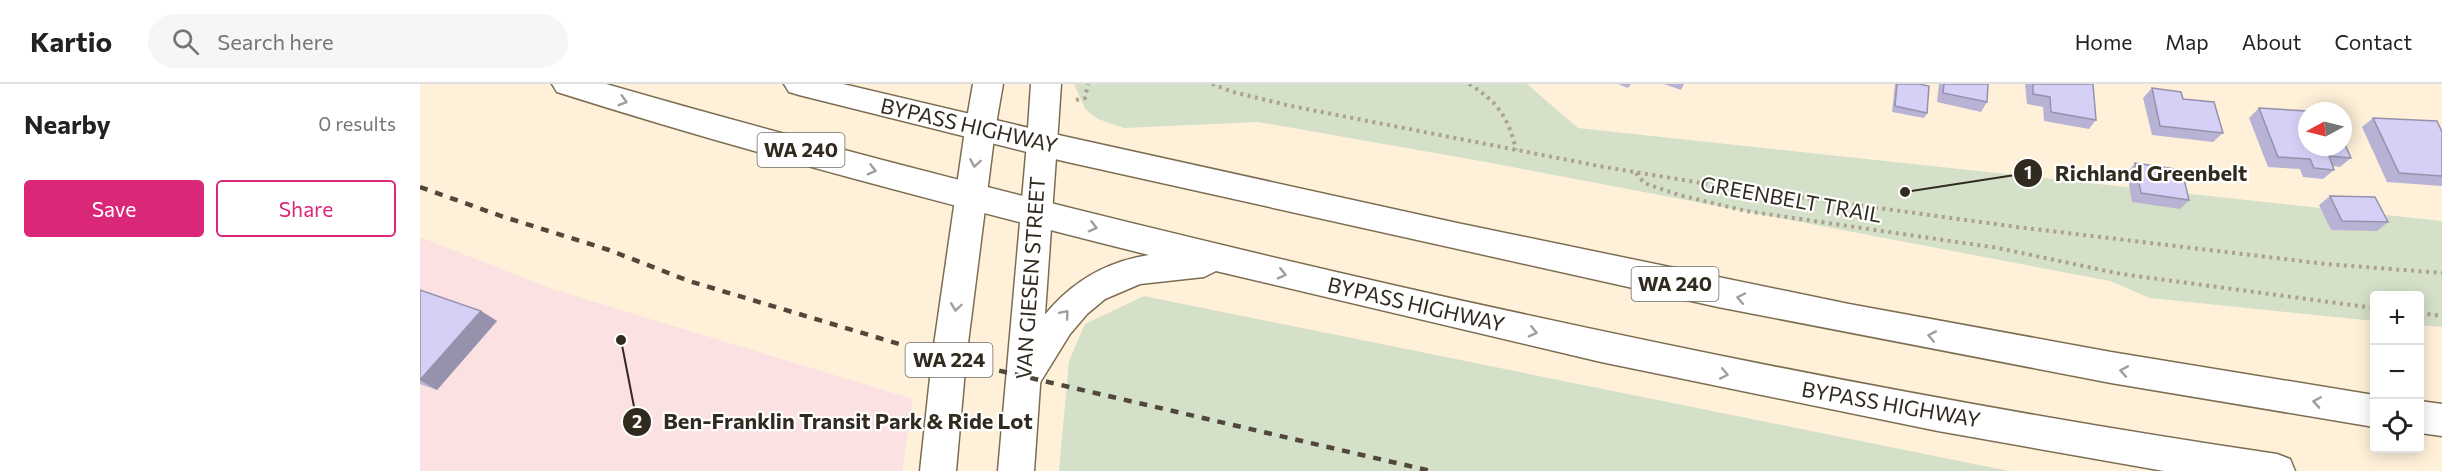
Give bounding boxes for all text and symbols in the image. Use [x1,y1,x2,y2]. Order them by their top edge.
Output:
search box [148,14,568,68]
text: Kartio [30,24,112,58]
icon: search [169,25,202,58]
text: Search here [217,28,334,55]
text: Home [2075,29,2132,54]
text: Map [2165,29,2209,54]
text: About [2242,29,2301,54]
text: Contact [2334,29,2412,54]
street label: BYPASS HIGHWAY [878,92,1061,157]
one-way arrow [617,94,628,106]
north arrow [2298,102,2352,156]
text: Nearby [24,108,111,139]
text: 0 results [318,111,396,135]
road number: WA 240 [758,133,844,167]
callout: Richland Greenbelt [2013,153,2260,193]
one-way arrow [970,158,982,167]
text: Richland Greenbelt [2055,159,2247,186]
text: 1 [2024,161,2032,183]
one-way arrow [867,162,877,175]
street label: GREENBELT TRAIL [1699,170,1884,227]
street label: VAN GIESEN STREET [1010,175,1049,380]
button: Save [24,180,204,237]
button: Share [216,180,396,237]
one-way arrow [1088,220,1098,233]
one-way arrow [1277,266,1287,279]
road number: WA 240 [1632,267,1718,301]
street label: BYPASS HIGHWAY [1325,271,1508,336]
map controls [2370,291,2424,453]
button: + [2370,291,2424,345]
one-way arrow [1736,293,1746,306]
one-way arrow [950,303,962,312]
one-way arrow [1058,310,1069,321]
one-way arrow [1528,325,1538,338]
one-way arrow [1928,330,1938,343]
road number: WA 224 [906,343,992,377]
button: − [2370,345,2424,399]
one-way arrow [2119,366,2129,378]
one-way arrow [1719,367,1729,380]
street label: BYPASS HIGHWAY [1800,375,1983,432]
one-way arrow [2312,397,2321,409]
button: locate [2370,399,2424,453]
callout: Ben-Franklin Transit Park & Ride Lot [622,402,1045,442]
text: Ben-Franklin Transit Park & Ride Lot [663,407,1033,434]
text: 2 [632,410,642,432]

